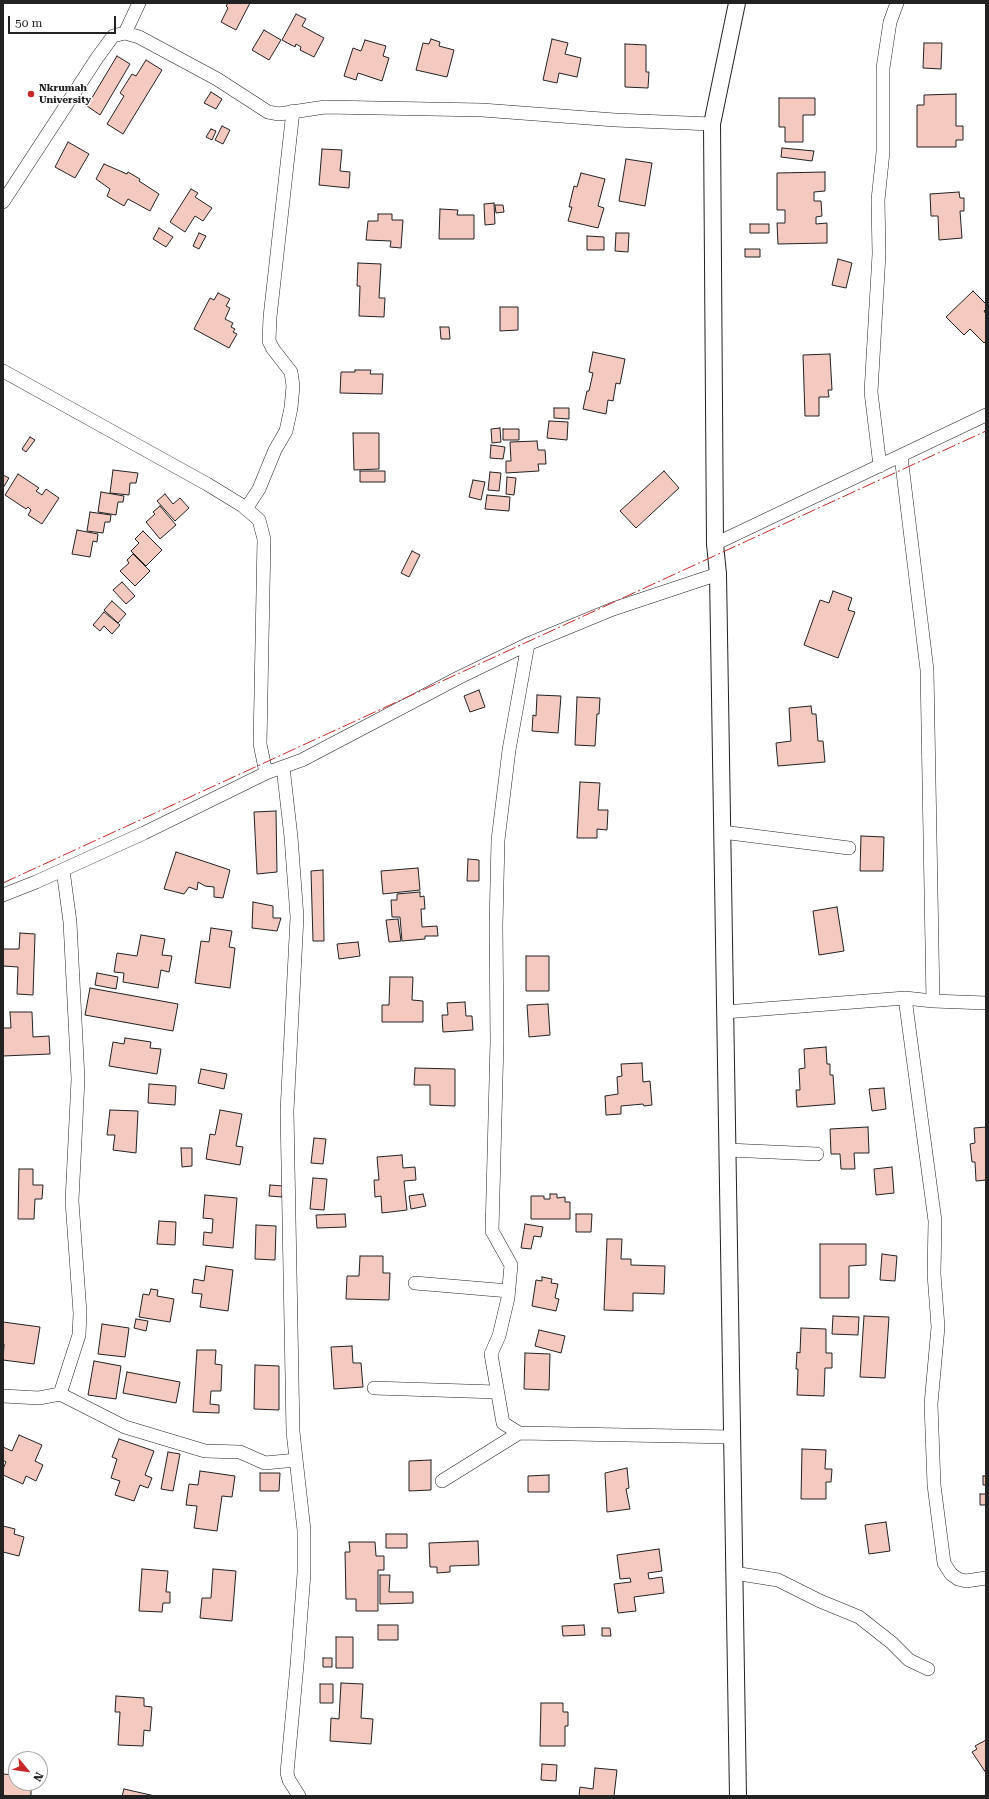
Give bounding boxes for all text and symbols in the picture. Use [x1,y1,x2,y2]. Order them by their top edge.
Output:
scale bar [10,8,118,34]
text: 50 m [15,16,42,30]
place label: Nkrumah University [39,82,91,106]
marker: Nkrumah University [26,89,36,99]
north arrow [8,1751,48,1791]
text: N [30,1770,46,1783]

